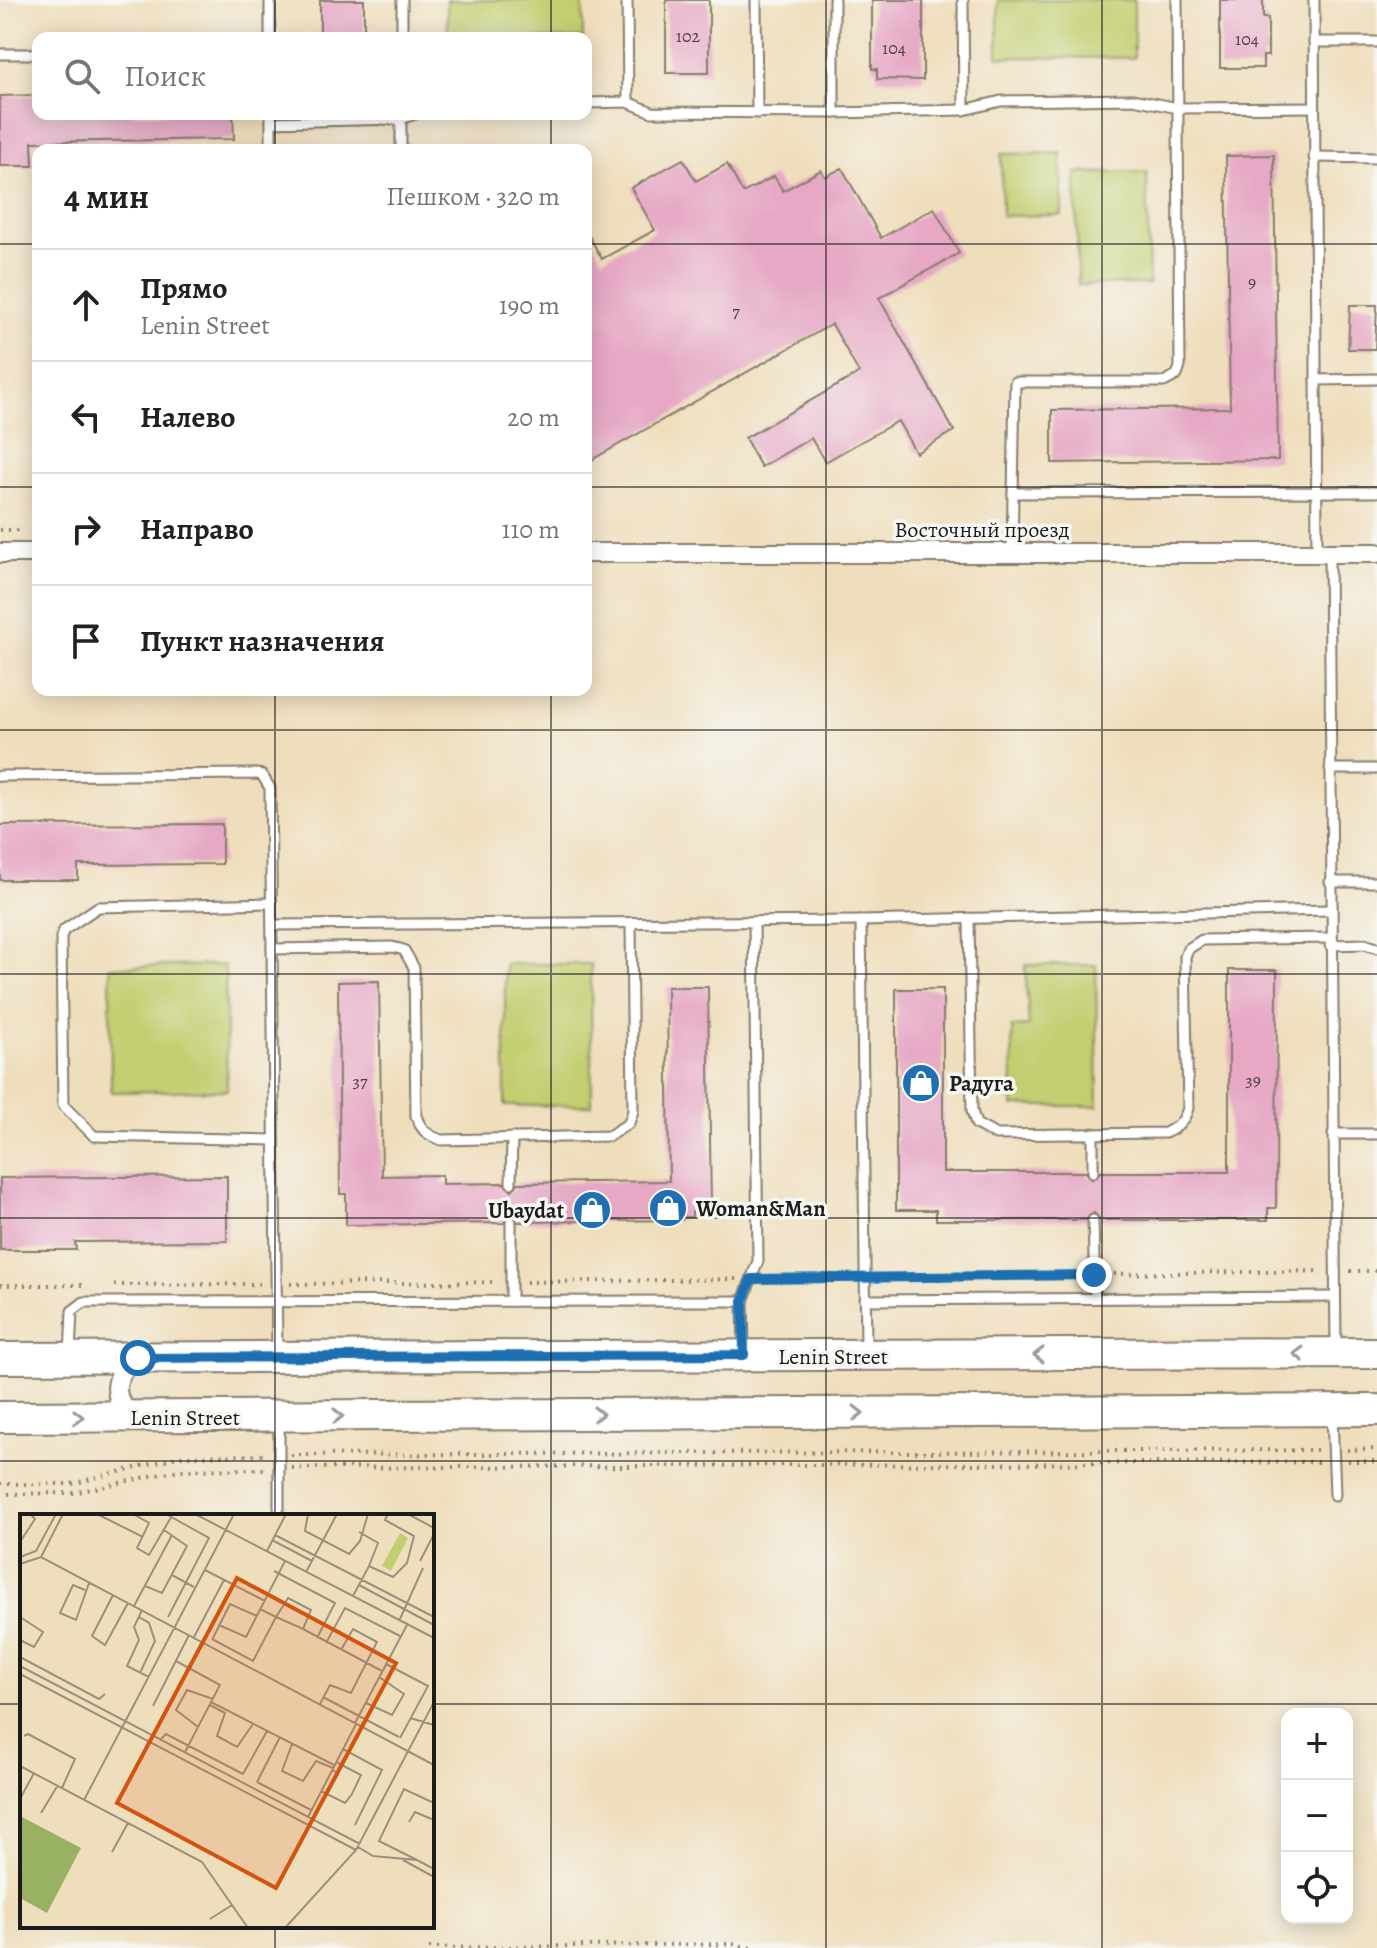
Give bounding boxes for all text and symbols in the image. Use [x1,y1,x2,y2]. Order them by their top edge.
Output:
house number: 102 [676,24,701,48]
house number: 104 [1235,27,1259,51]
search box [32,32,592,120]
house number: 104 [882,36,906,60]
icon: search [60,54,104,98]
text: Поиск [124,56,206,96]
text: 4 мин [64,173,149,220]
text: Пешком · 320 m [386,179,560,214]
text: Прямо [140,268,227,308]
house number: 9 [1248,270,1256,294]
icon: ahead [64,283,108,327]
text: 190 m [499,288,560,323]
house number: 7 [732,299,740,323]
text: Lenin Street [140,308,270,343]
icon: left [64,395,108,439]
text: Налево [140,397,235,437]
text: 20 m [507,400,560,435]
icon: right [64,507,108,551]
text: Направо [140,509,254,549]
text: 110 m [502,512,560,547]
street label: Восточный проезд [894,515,1070,545]
icon: arrive [64,619,108,663]
text: Пункт назначения [140,621,385,661]
shop icon: Радуга [900,1062,942,1104]
house number: 39 [1245,1068,1261,1092]
house number: 37 [352,1069,368,1093]
place label: Радуга [949,1069,1014,1099]
shop icon: Woman&Man [647,1187,689,1229]
shop icon: Ubaydat [571,1189,613,1231]
place label: Woman&Man [695,1194,826,1224]
place label: Ubaydat [488,1196,565,1226]
route end [1076,1257,1112,1293]
route start [120,1340,156,1376]
street label: Lenin Street [778,1342,888,1372]
one-way arrow [1292,1345,1305,1362]
one-way arrow [1032,1346,1045,1364]
street label: Lenin Street [130,1403,240,1433]
one-way arrow [852,1404,865,1422]
one-way arrow [592,1405,605,1423]
one-way arrow [332,1407,345,1425]
one-way arrow [72,1408,85,1426]
inset map [20,1514,434,1928]
map controls [1281,1708,1353,1924]
button: + [1281,1708,1353,1780]
button: − [1281,1780,1353,1852]
button: locate [1281,1852,1353,1924]

